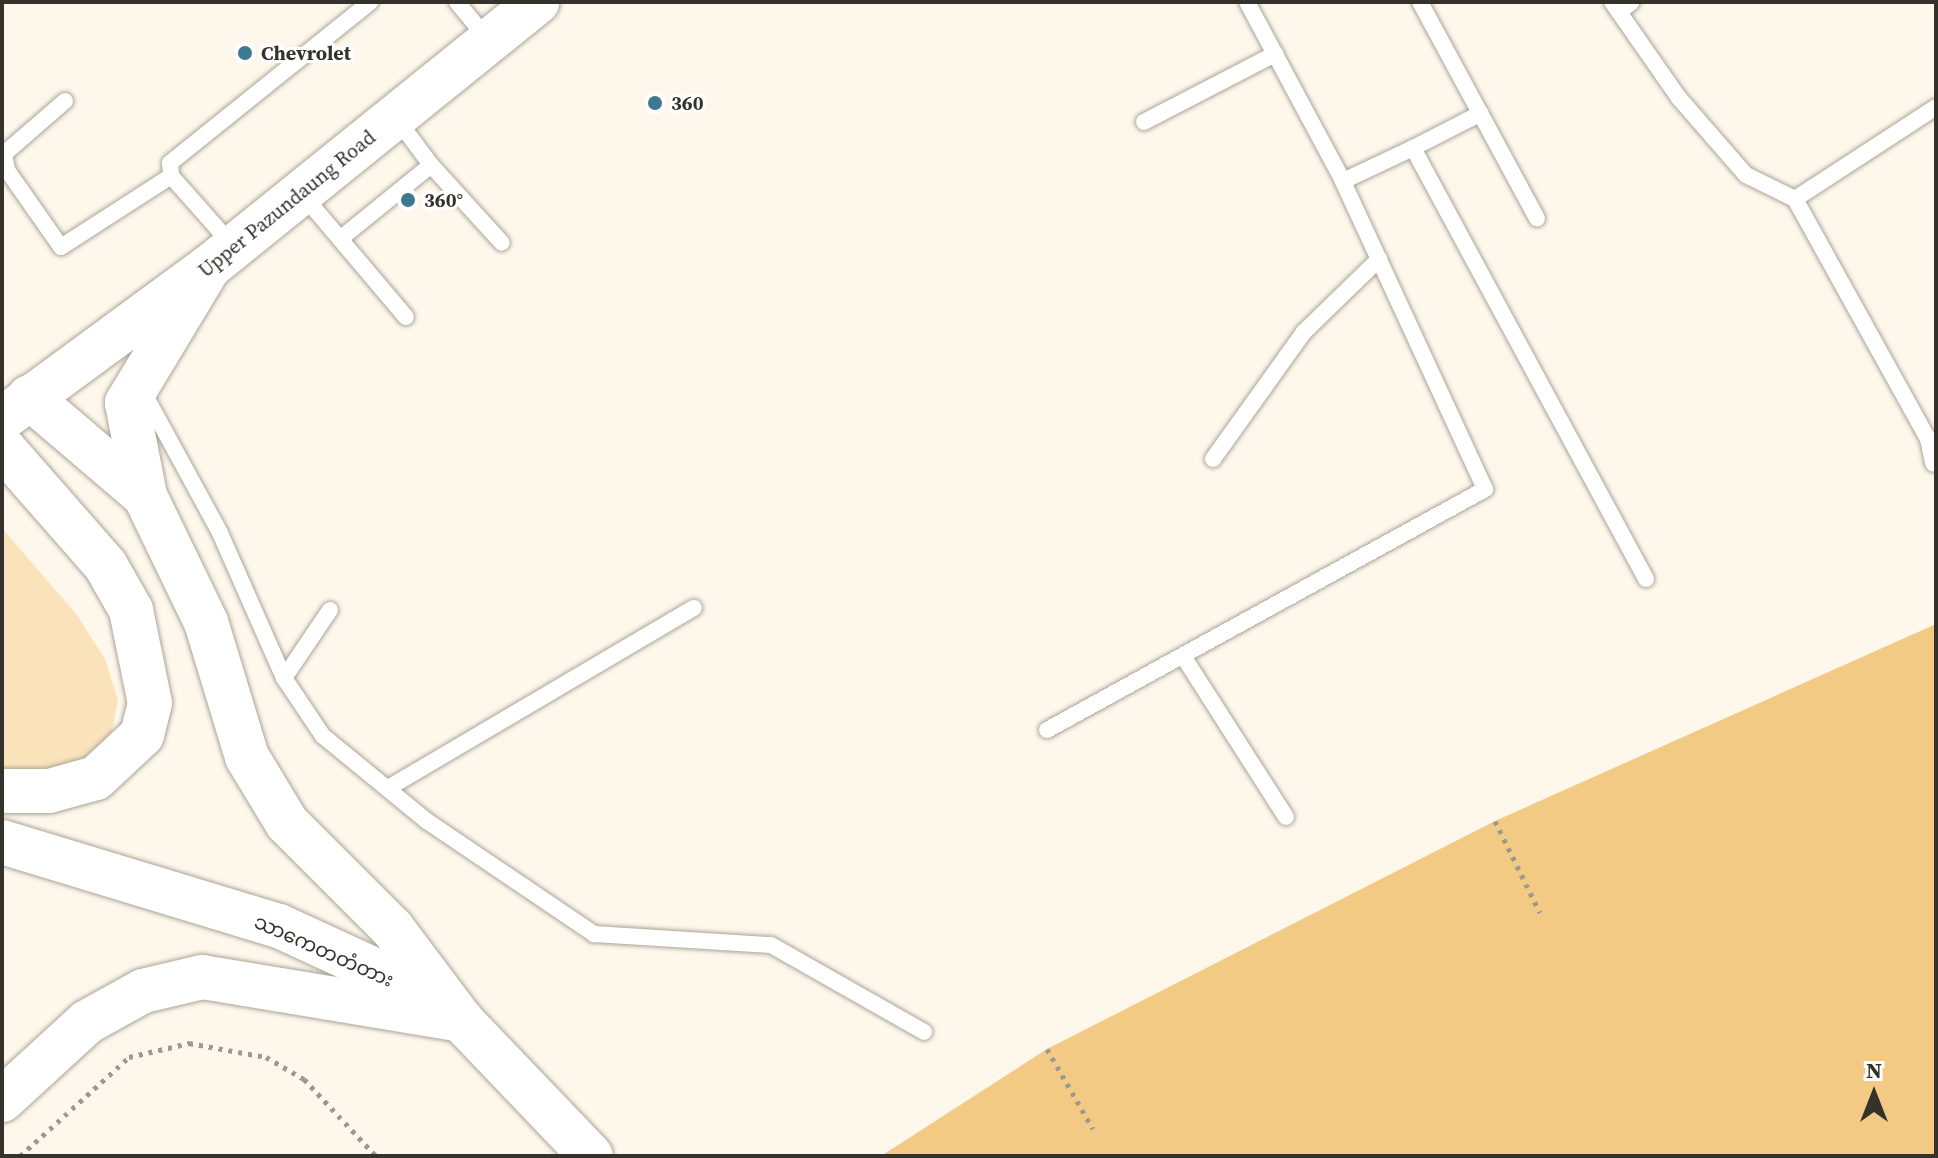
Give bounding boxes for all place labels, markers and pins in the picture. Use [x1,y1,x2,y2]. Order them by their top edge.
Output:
place label: Chevrolet [261,41,351,65]
marker: Chevrolet [236,44,254,62]
place label: 360 [671,91,704,115]
marker: 360 [646,94,664,112]
place label: 360° [424,188,463,212]
marker: 360° [399,191,417,209]

